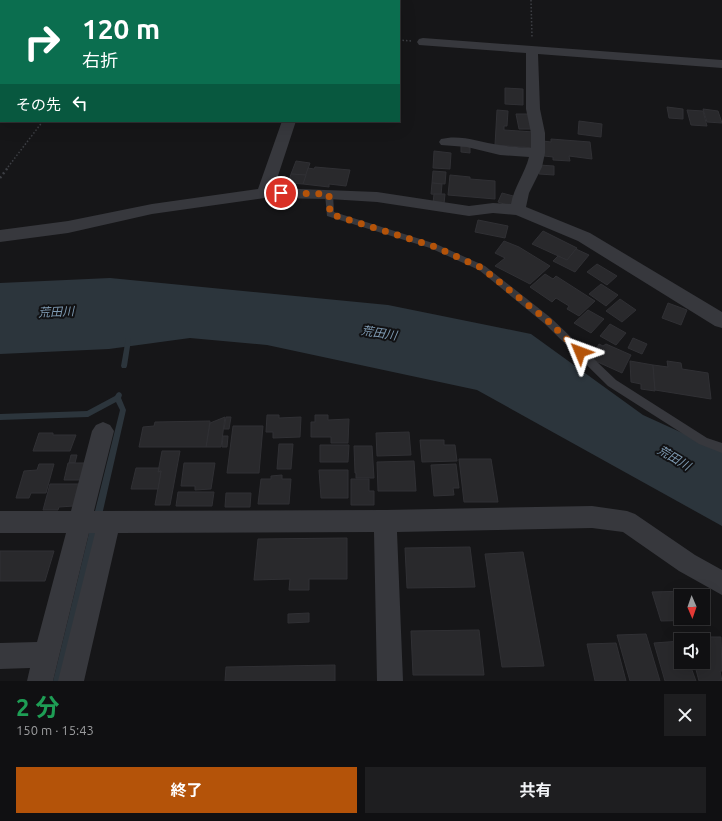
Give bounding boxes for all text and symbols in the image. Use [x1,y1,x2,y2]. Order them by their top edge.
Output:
text: 120 m [82,13,160,44]
icon: right [16,16,68,68]
text: 右折 [82,50,118,70]
icon: left [69,92,91,114]
text: その先 [16,96,61,113]
pin [264,176,298,210]
icon: arrive [270,182,292,204]
water label: 荒田川 [38,304,76,319]
water label: 荒田川 [360,323,400,342]
position arrow [559,331,601,373]
water label: 荒田川 [655,443,695,473]
north arrow [674,589,710,625]
map controls [674,589,710,669]
button: sound [674,633,710,669]
text: 2 分 [16,694,59,721]
button: close [664,694,706,736]
text: 150 m · 15:43 [16,723,94,737]
button: 終了 [16,767,357,813]
button: 共有 [365,767,706,813]

